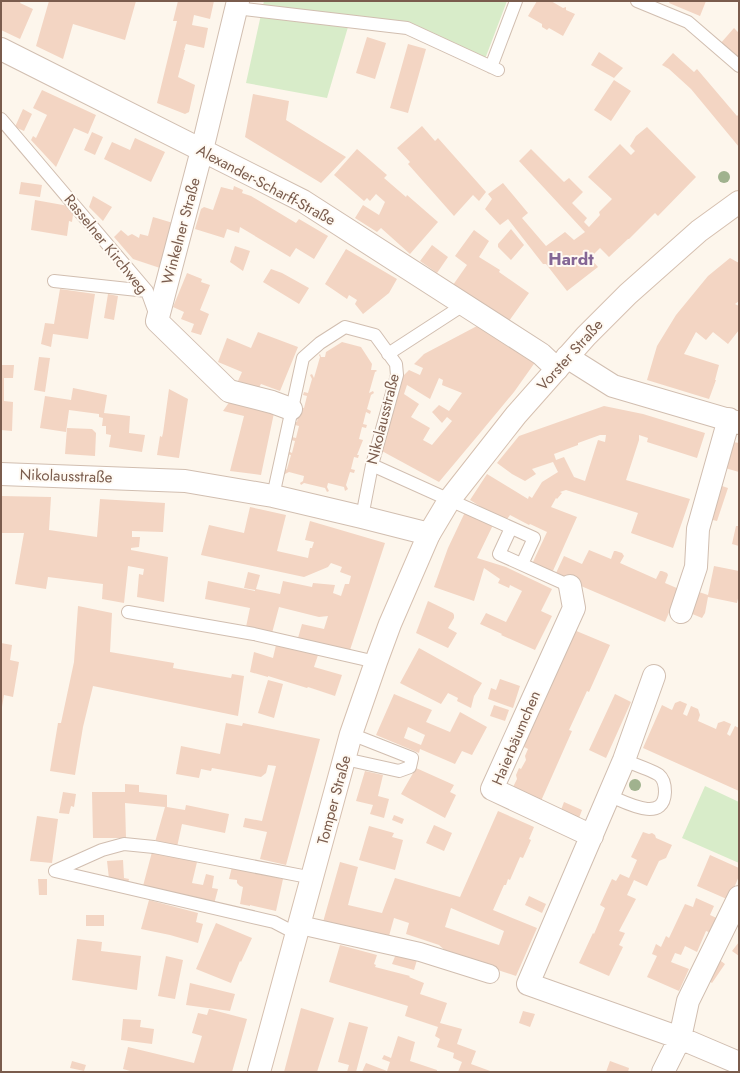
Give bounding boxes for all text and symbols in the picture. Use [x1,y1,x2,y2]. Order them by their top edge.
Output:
street label: Alexander-Scharff-Straße [193,139,340,231]
street label: Winkelner Straße [156,175,206,287]
street label: Rasselner Kirchweg [59,189,153,299]
district label: Hardt [548,247,594,271]
street label: Vorster Straße [532,314,608,396]
street label: Nikolausstraße [361,371,405,467]
street label: Nikolausstraße [19,463,113,489]
street label: Haierbäumchen [486,687,546,789]
street label: Tomper Straße [312,753,357,847]

